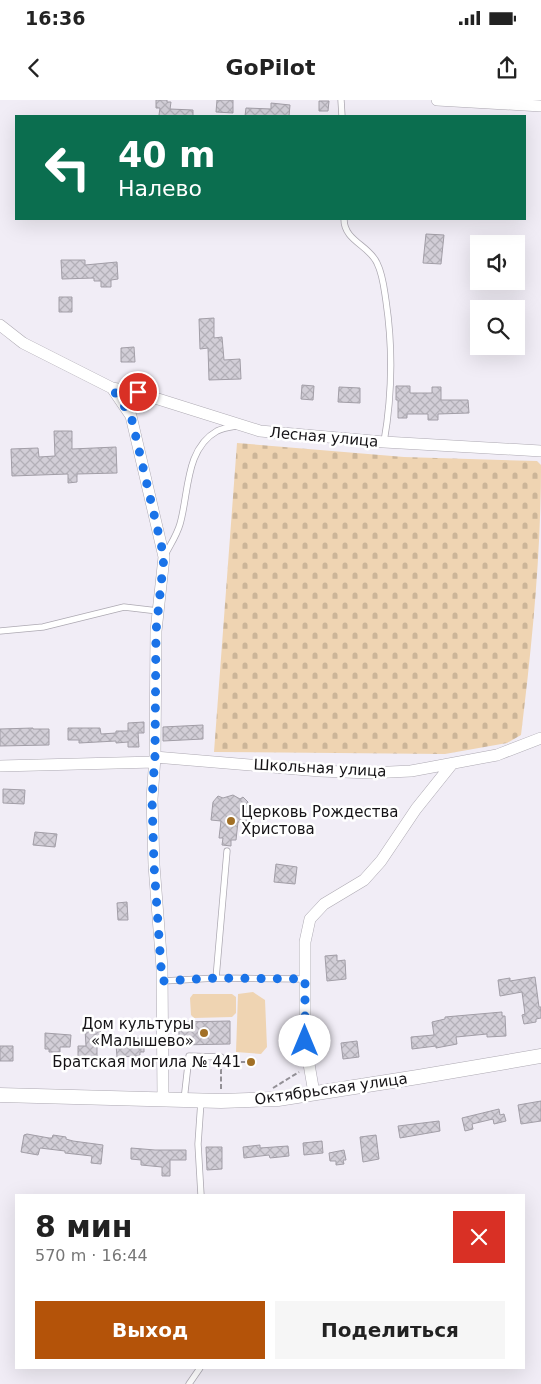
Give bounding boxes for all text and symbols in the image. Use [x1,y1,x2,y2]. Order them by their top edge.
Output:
text: 16:36 [25,7,85,29]
icon: back [20,54,48,82]
icon: share [493,54,521,82]
text: GoPilot [225,55,316,80]
icon: left [35,135,100,200]
text: 40 m [118,135,215,175]
text: Налево [118,176,202,201]
map controls [470,235,525,355]
button: sound [470,235,525,290]
button: search [470,300,525,355]
pin [117,371,159,413]
icon: arrive [124,378,152,406]
street label: Лесная улица [269,423,379,451]
street label: Школьная улица [253,756,387,780]
place label: Церковь Рождества Христова [241,803,398,838]
marker: Церковь Рождества Христова [225,815,237,827]
position arrow [278,1014,330,1066]
place label: Дом культуры «Малышево» [82,1015,194,1050]
marker: Дом культуры «Малышево» [198,1027,210,1039]
place label: Братская могила № 441 [52,1053,241,1071]
marker: Братская могила № 441 [245,1056,257,1068]
street label: Октябрьская улица [253,1069,409,1109]
text: 8 мин [35,1209,133,1244]
button: close [453,1211,505,1263]
text: 570 m · 16:44 [35,1246,148,1265]
button: Выход [35,1301,265,1359]
button: Поделиться [275,1301,505,1359]

